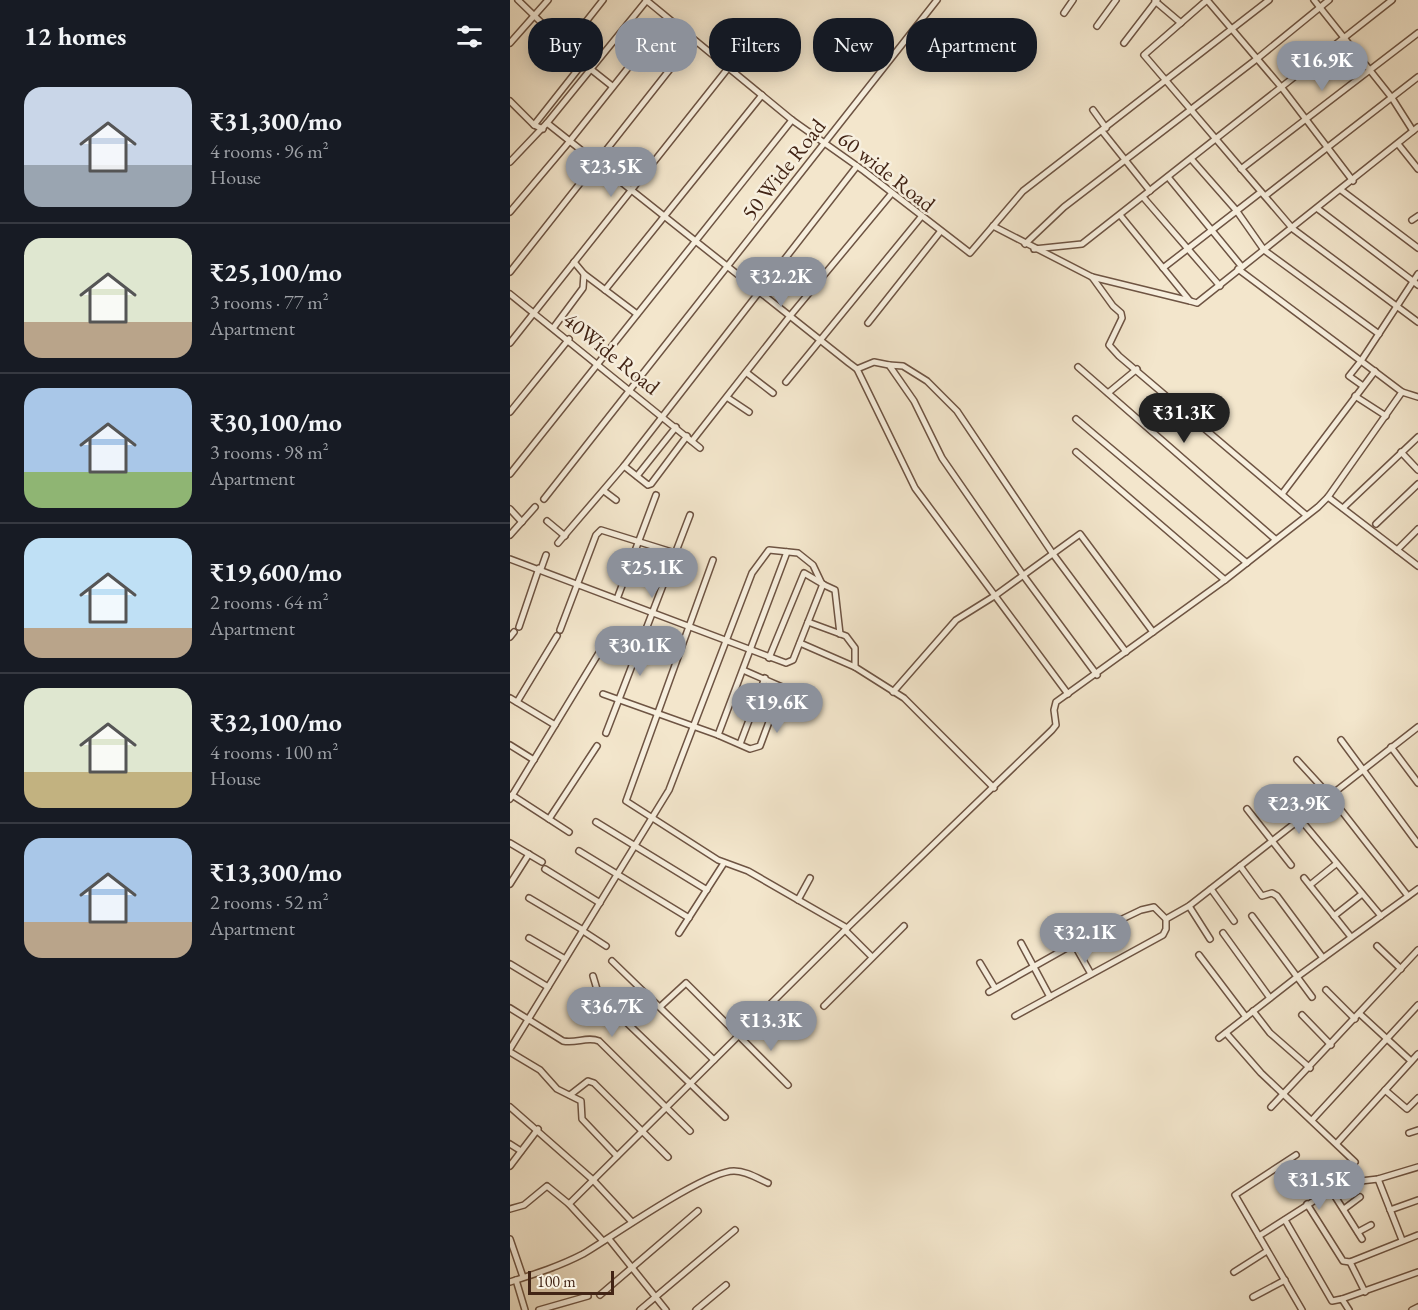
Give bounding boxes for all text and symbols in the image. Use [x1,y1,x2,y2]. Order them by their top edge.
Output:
chip: Buy [528,18,603,72]
chip: Rent [615,18,697,72]
chip: Filters [709,18,801,72]
chip: New [813,18,894,72]
chip: Apartment [906,18,1037,72]
text: 12 homes [24,19,126,53]
icon: filters [453,20,486,53]
pin: ₹16.9K [1273,41,1371,92]
text: ₹16.9K [1291,47,1353,73]
text: ₹31,300/mo [210,104,342,138]
icon: home [72,111,144,183]
street label: 50 Wide Road [735,112,833,226]
street label: 60 wide Road [832,124,942,219]
text: 4 rooms · 96 m² [210,138,329,164]
pin: ₹23.5K [562,147,660,198]
text: ₹23.5K [580,153,642,179]
text: House [210,164,261,190]
text: ₹25,100/mo [210,255,342,289]
pin: ₹32.2K [732,257,830,308]
icon: home [72,262,144,334]
text: ₹32.2K [750,263,812,289]
text: 3 rooms · 77 m² [210,289,329,315]
street label: 40Wide Road [557,305,667,402]
text: Apartment [210,315,295,341]
pin: ₹31.3K [1135,393,1233,444]
text: ₹31.3K [1153,399,1215,425]
text: ₹30,100/mo [210,405,342,439]
icon: home [72,412,144,484]
text: 3 rooms · 98 m² [210,439,329,465]
text: Apartment [210,465,295,491]
pin: ₹25.1K [603,548,701,599]
text: ₹25.1K [621,554,683,580]
text: ₹19,600/mo [210,555,342,589]
icon: home [72,562,144,634]
text: 2 rooms · 64 m² [210,589,329,615]
text: Apartment [210,615,295,641]
pin: ₹30.1K [591,626,689,677]
text: ₹30.1K [609,632,671,658]
pin: ₹19.6K [728,683,826,734]
text: ₹19.6K [746,689,808,715]
text: ₹32,100/mo [210,705,342,739]
icon: home [72,712,144,784]
text: 4 rooms · 100 m² [210,739,338,765]
text: House [210,765,261,791]
pin: ₹23.9K [1250,784,1348,835]
text: ₹23.9K [1268,790,1330,816]
text: ₹13,300/mo [210,855,342,889]
icon: home [72,862,144,934]
text: 2 rooms · 52 m² [210,889,329,915]
pin: ₹32.1K [1036,913,1134,964]
text: Apartment [210,915,295,941]
text: ₹32.1K [1054,919,1116,945]
pin: ₹36.7K [563,987,661,1038]
text: ₹36.7K [581,993,643,1019]
pin: ₹13.3K [722,1001,820,1052]
text: ₹13.3K [740,1007,802,1033]
pin: ₹31.5K [1270,1160,1368,1211]
text: ₹31.5K [1288,1166,1350,1192]
scale bar [528,1268,614,1296]
text: 100 m [537,1271,576,1292]

